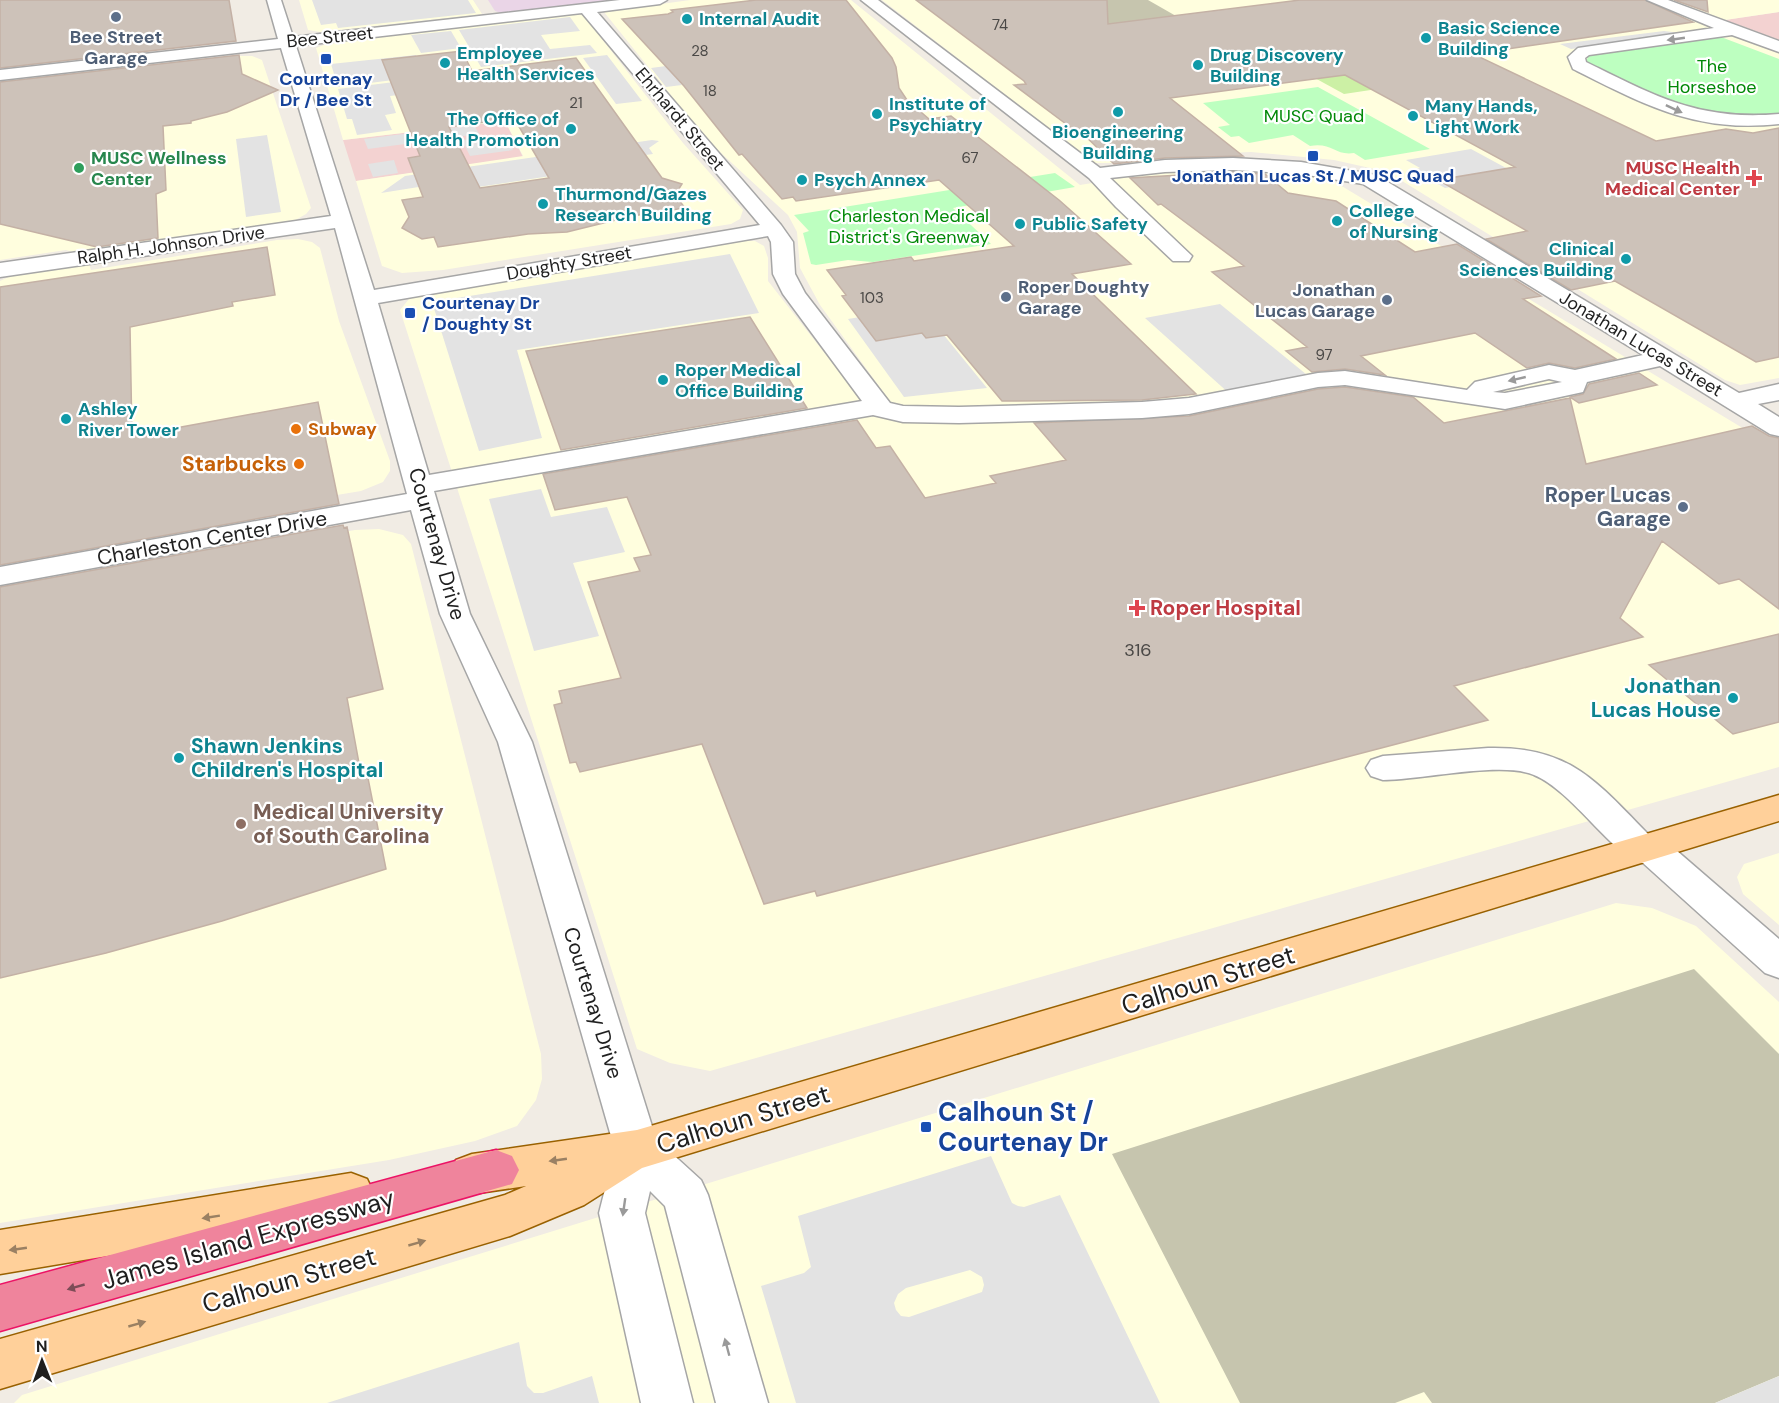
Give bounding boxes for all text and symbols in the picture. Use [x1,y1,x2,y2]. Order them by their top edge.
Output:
place label: Internal Audit [699,7,820,31]
marker: Bee Street Garage [109,10,123,24]
marker: Internal Audit [680,12,694,26]
house number: 74 [992,15,1008,35]
place label: Basic Science Building [1438,16,1560,61]
street label: Bee Street [285,21,375,53]
place label: Bee Street Garage [70,25,162,70]
marker: Basic Science Building [1419,31,1433,45]
one-way arrow [1666,34,1685,43]
place label: Employee Health Services [457,41,595,86]
house number: 28 [691,41,709,61]
place label: Drug Discovery Building [1210,43,1344,88]
marker: Courtenay Dr / Bee St [319,52,333,66]
park label: The Horseshoe [1667,54,1757,99]
marker: Employee Health Services [438,56,452,70]
marker: Drug Discovery Building [1191,58,1205,72]
street label: Ehrhardt Street [630,62,730,176]
place label: Courtenay Dr / Bee St [279,67,373,112]
house number: 18 [703,81,717,101]
place label: Institute of Psychiatry [889,92,986,137]
house number: 21 [569,93,583,113]
place label: Many Hands, Light Work [1425,94,1538,139]
park label: MUSC Quad [1264,104,1364,128]
one-way arrow [1665,104,1683,114]
marker: Bioengineering Building [1111,105,1125,119]
place label: The Office of Health Promotion [405,107,559,152]
marker: Institute of Psychiatry [870,107,884,121]
marker: Many Hands, Light Work [1406,109,1420,123]
place label: Bioengineering Building [1052,120,1184,165]
marker: The Office of Health Promotion [564,122,578,136]
place label: MUSC Wellness Center [91,146,227,191]
house number: 67 [961,148,979,168]
marker: Jonathan Lucas St / MUSC Quad [1306,149,1320,163]
place label: MUSC Health Medical Center [1605,156,1740,201]
marker: MUSC Wellness Center [72,161,86,175]
place label: Jonathan Lucas St / MUSC Quad [1172,164,1454,188]
place label: Psych Annex [814,168,926,192]
marker: MUSC Health Medical Center [1745,169,1763,187]
marker: Psych Annex [795,173,809,187]
place label: Thurmond/Gazes Research Building [555,182,712,227]
marker: Thurmond/Gazes Research Building [536,197,550,211]
place label: College of Nursing [1349,199,1439,244]
park label: Charleston Medical District's Greenway [829,204,989,249]
place label: Public Safety [1032,212,1148,236]
marker: College of Nursing [1330,214,1344,228]
marker: Public Safety [1013,217,1027,231]
street label: Ralph H. Johnson Drive [76,220,266,270]
place label: Clinical Sciences Building [1459,237,1614,282]
street label: Doughty Street [505,240,633,286]
marker: Clinical Sciences Building [1619,252,1633,266]
place label: Roper Doughty Garage [1018,275,1149,320]
place label: Jonathan Lucas Garage [1255,278,1375,323]
street label: Jonathan Lucas Street [1555,286,1727,402]
house number: 103 [860,288,884,308]
marker: Roper Doughty Garage [999,290,1013,304]
place label: Courtenay Dr / Doughty St [422,291,540,336]
marker: Jonathan Lucas Garage [1380,293,1394,307]
marker: Courtenay Dr / Doughty St [403,306,417,320]
house number: 97 [1315,345,1333,365]
place label: Roper Medical Office Building [675,358,804,403]
marker: Roper Medical Office Building [656,373,670,387]
one-way arrow [1508,375,1527,385]
place label: Ashley River Tower [78,397,179,442]
marker: Ashley River Tower [59,412,73,426]
place label: Subway [308,417,377,441]
marker: Subway [289,422,303,436]
place label: Starbucks [182,450,287,478]
marker: Starbucks [292,457,306,471]
street label: Courtenay Drive [402,465,472,624]
place label: Roper Lucas Garage [1545,481,1671,533]
marker: Roper Lucas Garage [1676,500,1690,514]
street label: Charleston Center Drive [95,504,329,572]
place label: Roper Hospital [1150,594,1301,622]
marker: Roper Hospital [1128,599,1146,617]
house number: 316 [1124,638,1152,662]
place label: Jonathan Lucas House [1591,672,1721,724]
marker: Jonathan Lucas House [1726,691,1740,705]
place label: Shawn Jenkins Children's Hospital [191,732,383,784]
marker: Shawn Jenkins Children's Hospital [172,751,186,765]
place label: Medical University of South Carolina [253,798,444,850]
marker: Medical University of South Carolina [234,817,248,831]
street label: Courtenay Drive [557,924,629,1082]
street label: Calhoun Street [1117,938,1299,1022]
street label: Calhoun Street [652,1077,834,1161]
place label: Calhoun St / Courtenay Dr [938,1095,1108,1159]
marker: Calhoun St / Courtenay Dr [919,1120,933,1134]
one-way arrow [549,1156,568,1165]
street label: James Island Expressway [98,1181,398,1297]
one-way arrow [620,1198,629,1217]
one-way arrow [201,1213,220,1222]
one-way arrow [408,1238,426,1247]
street label: Calhoun Street [198,1239,380,1321]
one-way arrow [9,1244,28,1253]
one-way arrow [67,1282,85,1292]
one-way arrow [128,1319,146,1328]
north arrow [12,1331,72,1391]
text: N [36,1336,48,1357]
one-way arrow [721,1337,731,1356]

